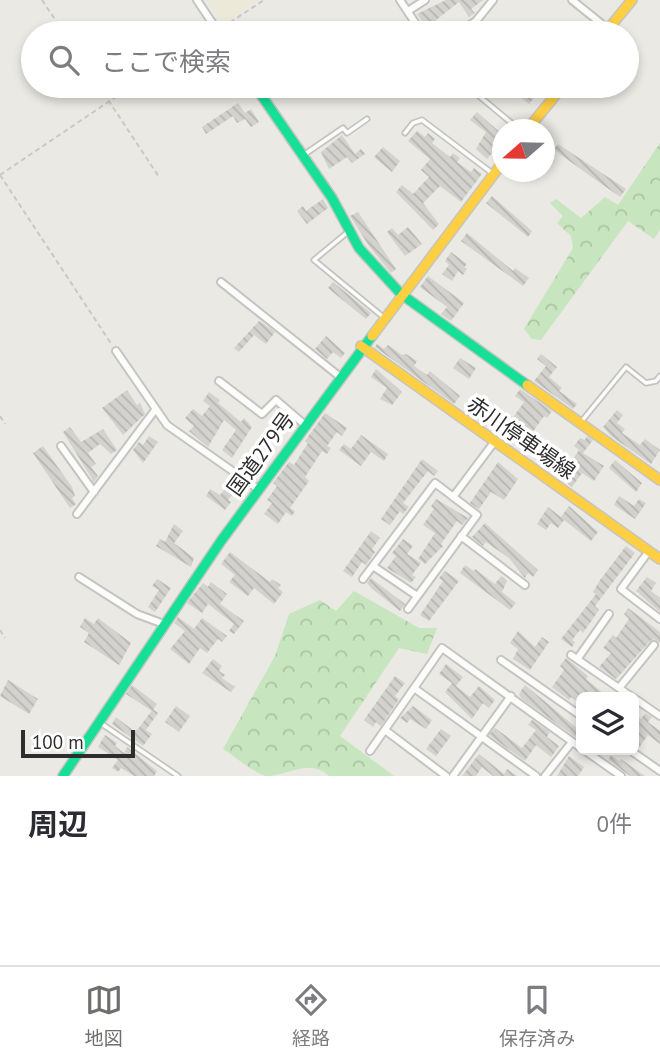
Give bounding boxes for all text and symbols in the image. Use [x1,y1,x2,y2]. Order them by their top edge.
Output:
search box [21,21,639,98]
icon: search [45,41,83,79]
text: ここで検索 [101,45,231,78]
north arrow [492,119,555,182]
street label: 赤川停車場線 [462,390,581,485]
street label: 国道279号 [221,406,300,501]
map controls [576,692,639,755]
button: layers [576,692,639,755]
scale bar [21,727,135,759]
text: 100 m [32,730,84,754]
text: 周辺 [28,804,88,843]
text: 0件 [596,809,632,838]
tab: 地図 [85,981,123,1050]
tab: 経路 [292,981,330,1050]
tab: 保存済み [499,981,575,1050]

